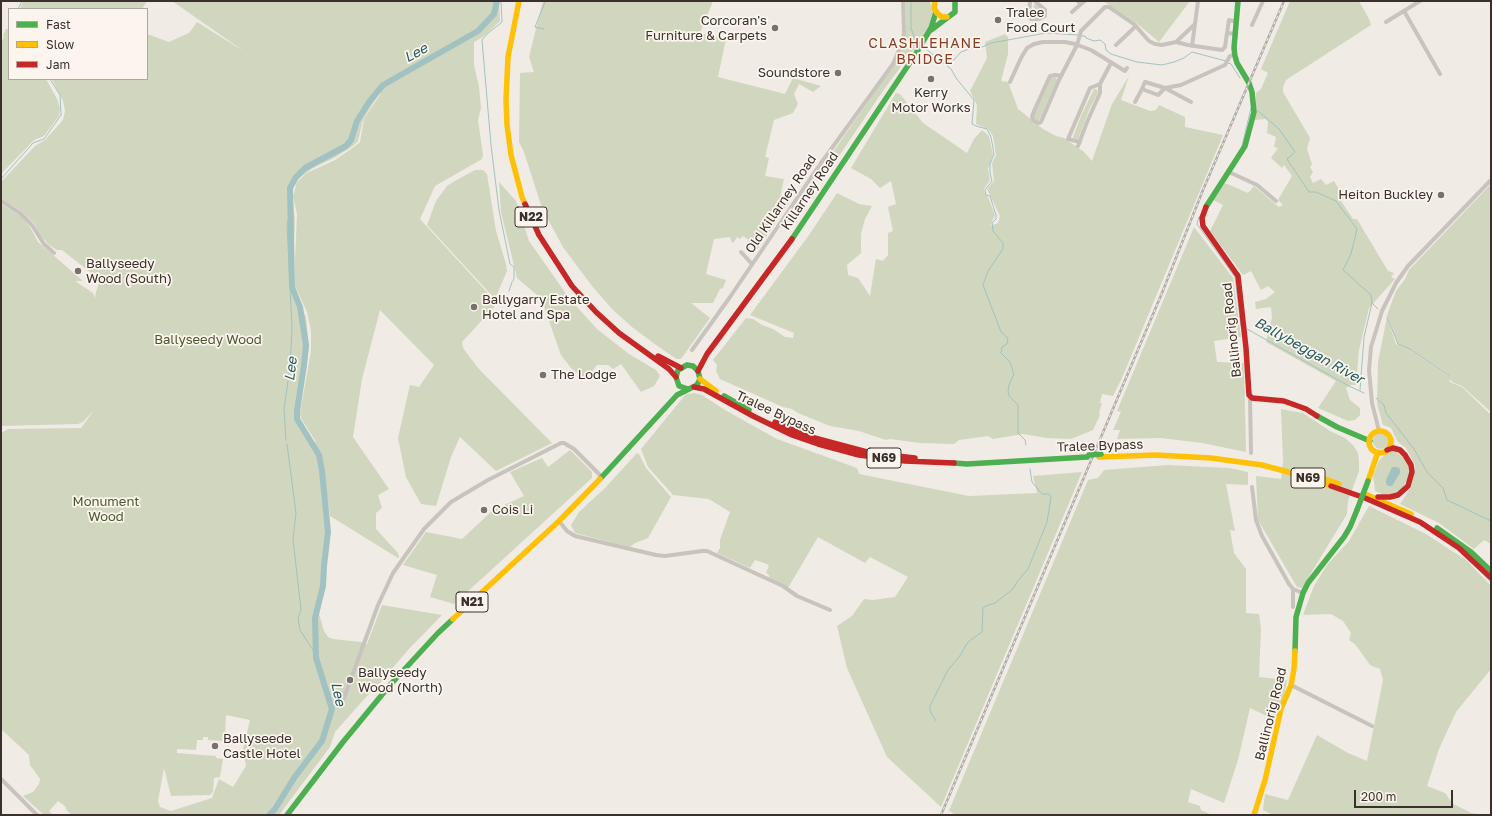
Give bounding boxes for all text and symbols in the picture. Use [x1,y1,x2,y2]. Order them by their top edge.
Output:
place label: Tralee Food Court [1006,5,1075,36]
legend [8,8,148,80]
place label: Corcoran's Furniture & Carpets [645,13,767,44]
marker: Tralee Food Court [993,15,1003,25]
text: Fast [46,17,71,32]
marker: Corcoran's Furniture & Carpets [770,23,780,33]
district label: CLASHLEHANE BRIDGE [868,36,982,68]
text: Slow [46,37,74,52]
water label: Lee [401,40,431,66]
text: Jam [46,57,70,72]
place label: Soundstore [758,65,830,81]
marker: Soundstore [833,68,843,78]
marker: Kerry Motor Works [926,74,936,84]
place label: Kerry Motor Works [891,85,971,116]
street label: Killarney Road [778,149,842,233]
street label: Old Killarney Road [742,152,820,256]
place label: Heiton Buckley [1338,187,1433,203]
marker: Heiton Buckley [1436,190,1446,200]
road number: N22 [515,207,547,227]
place label: Ballyseedy Wood (South) [86,256,172,287]
marker: Ballyseedy Wood (South) [73,266,83,276]
street label: Ballinorig Road [1219,282,1245,378]
place label: Ballygarry Estate Hotel and Spa [482,292,590,323]
marker: Ballygarry Estate Hotel and Spa [469,302,479,312]
water label: Ballybeggan River [1251,314,1367,388]
park label: Ballyseedy Wood [154,332,262,348]
water label: Lee [281,356,301,382]
place label: The Lodge [551,367,616,383]
marker: The Lodge [538,370,548,380]
street label: Tralee Bypass [733,388,819,438]
street label: Tralee Bypass [1056,437,1144,455]
road number: N69 [867,448,901,468]
road number: N69 [1291,468,1325,488]
park label: Monument Wood [73,494,139,525]
place label: Cois Li [492,502,533,518]
marker: Cois Li [479,505,489,515]
road number: N21 [456,592,488,612]
place label: Ballyseedy Wood (North) [358,665,443,696]
street label: Ballinorig Road [1252,666,1290,762]
marker: Ballyseedy Wood (North) [345,675,355,685]
water label: Lee [327,680,349,708]
place label: Ballyseede Castle Hotel [223,731,301,762]
marker: Ballyseede Castle Hotel [210,741,220,751]
scale bar [1356,782,1455,808]
text: 200 m [1361,789,1396,804]

